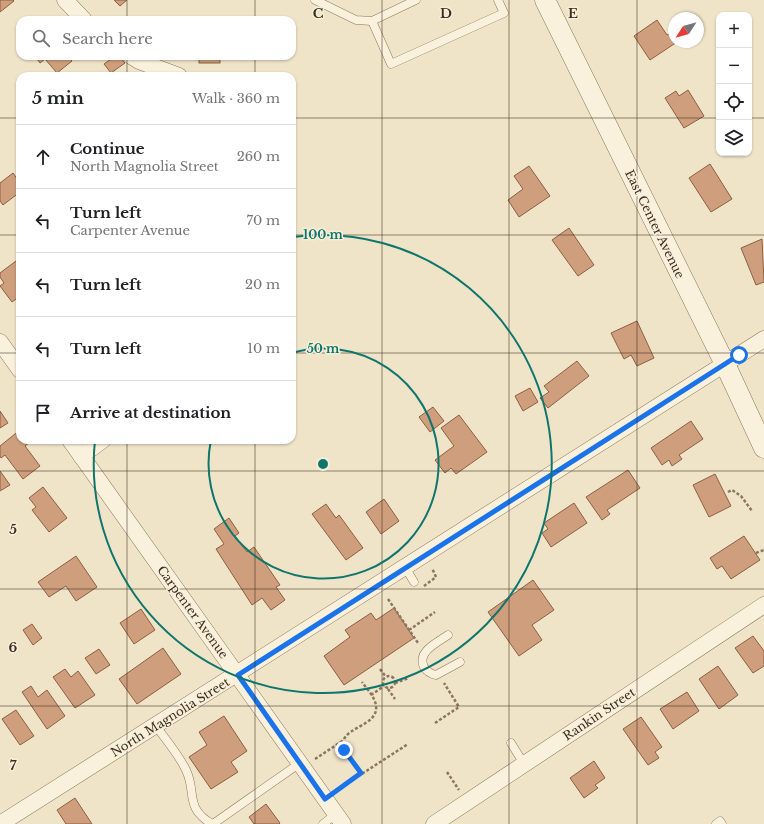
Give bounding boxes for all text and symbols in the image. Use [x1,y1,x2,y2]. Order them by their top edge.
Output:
text: C [313,5,324,22]
text: D [440,5,452,22]
text: E [568,5,578,22]
north arrow [668,12,704,48]
map controls [716,12,752,156]
button: + [716,12,752,48]
search box [16,16,296,60]
icon: search [30,27,52,49]
text: Search here [62,29,153,48]
button: − [716,48,752,84]
button: locate [716,84,752,120]
text: 5 min [32,88,84,109]
text: Walk · 360 m [192,90,280,107]
button: layers [716,120,752,156]
text: Continue [70,139,145,158]
icon: ahead [32,146,54,168]
text: 260 m [237,148,280,165]
text: North Magnolia Street [70,158,219,175]
street label: East Center Avenue [622,167,688,281]
text: Turn left [70,203,141,222]
icon: left [32,210,54,232]
text: 70 m [247,212,280,229]
text: Carpenter Avenue [70,222,190,239]
text: 100 m [303,227,344,242]
icon: left [32,274,54,296]
text: Turn left [70,275,141,294]
text: 20 m [245,276,280,293]
icon: left [32,338,54,360]
text: Turn left [70,339,141,358]
text: 10 m [247,340,280,357]
text: 50 m [307,341,340,356]
route start [730,346,748,364]
icon: arrive [32,402,54,424]
text: Arrive at destination [70,403,231,422]
centre of rings [316,457,330,471]
text: 5 [9,521,17,538]
street label: Carpenter Avenue [154,563,232,661]
text: 6 [9,639,18,656]
street label: North Magnolia Street [108,674,233,760]
street label: Rankin Street [560,684,638,744]
route end [335,741,353,759]
text: 7 [10,757,17,774]

